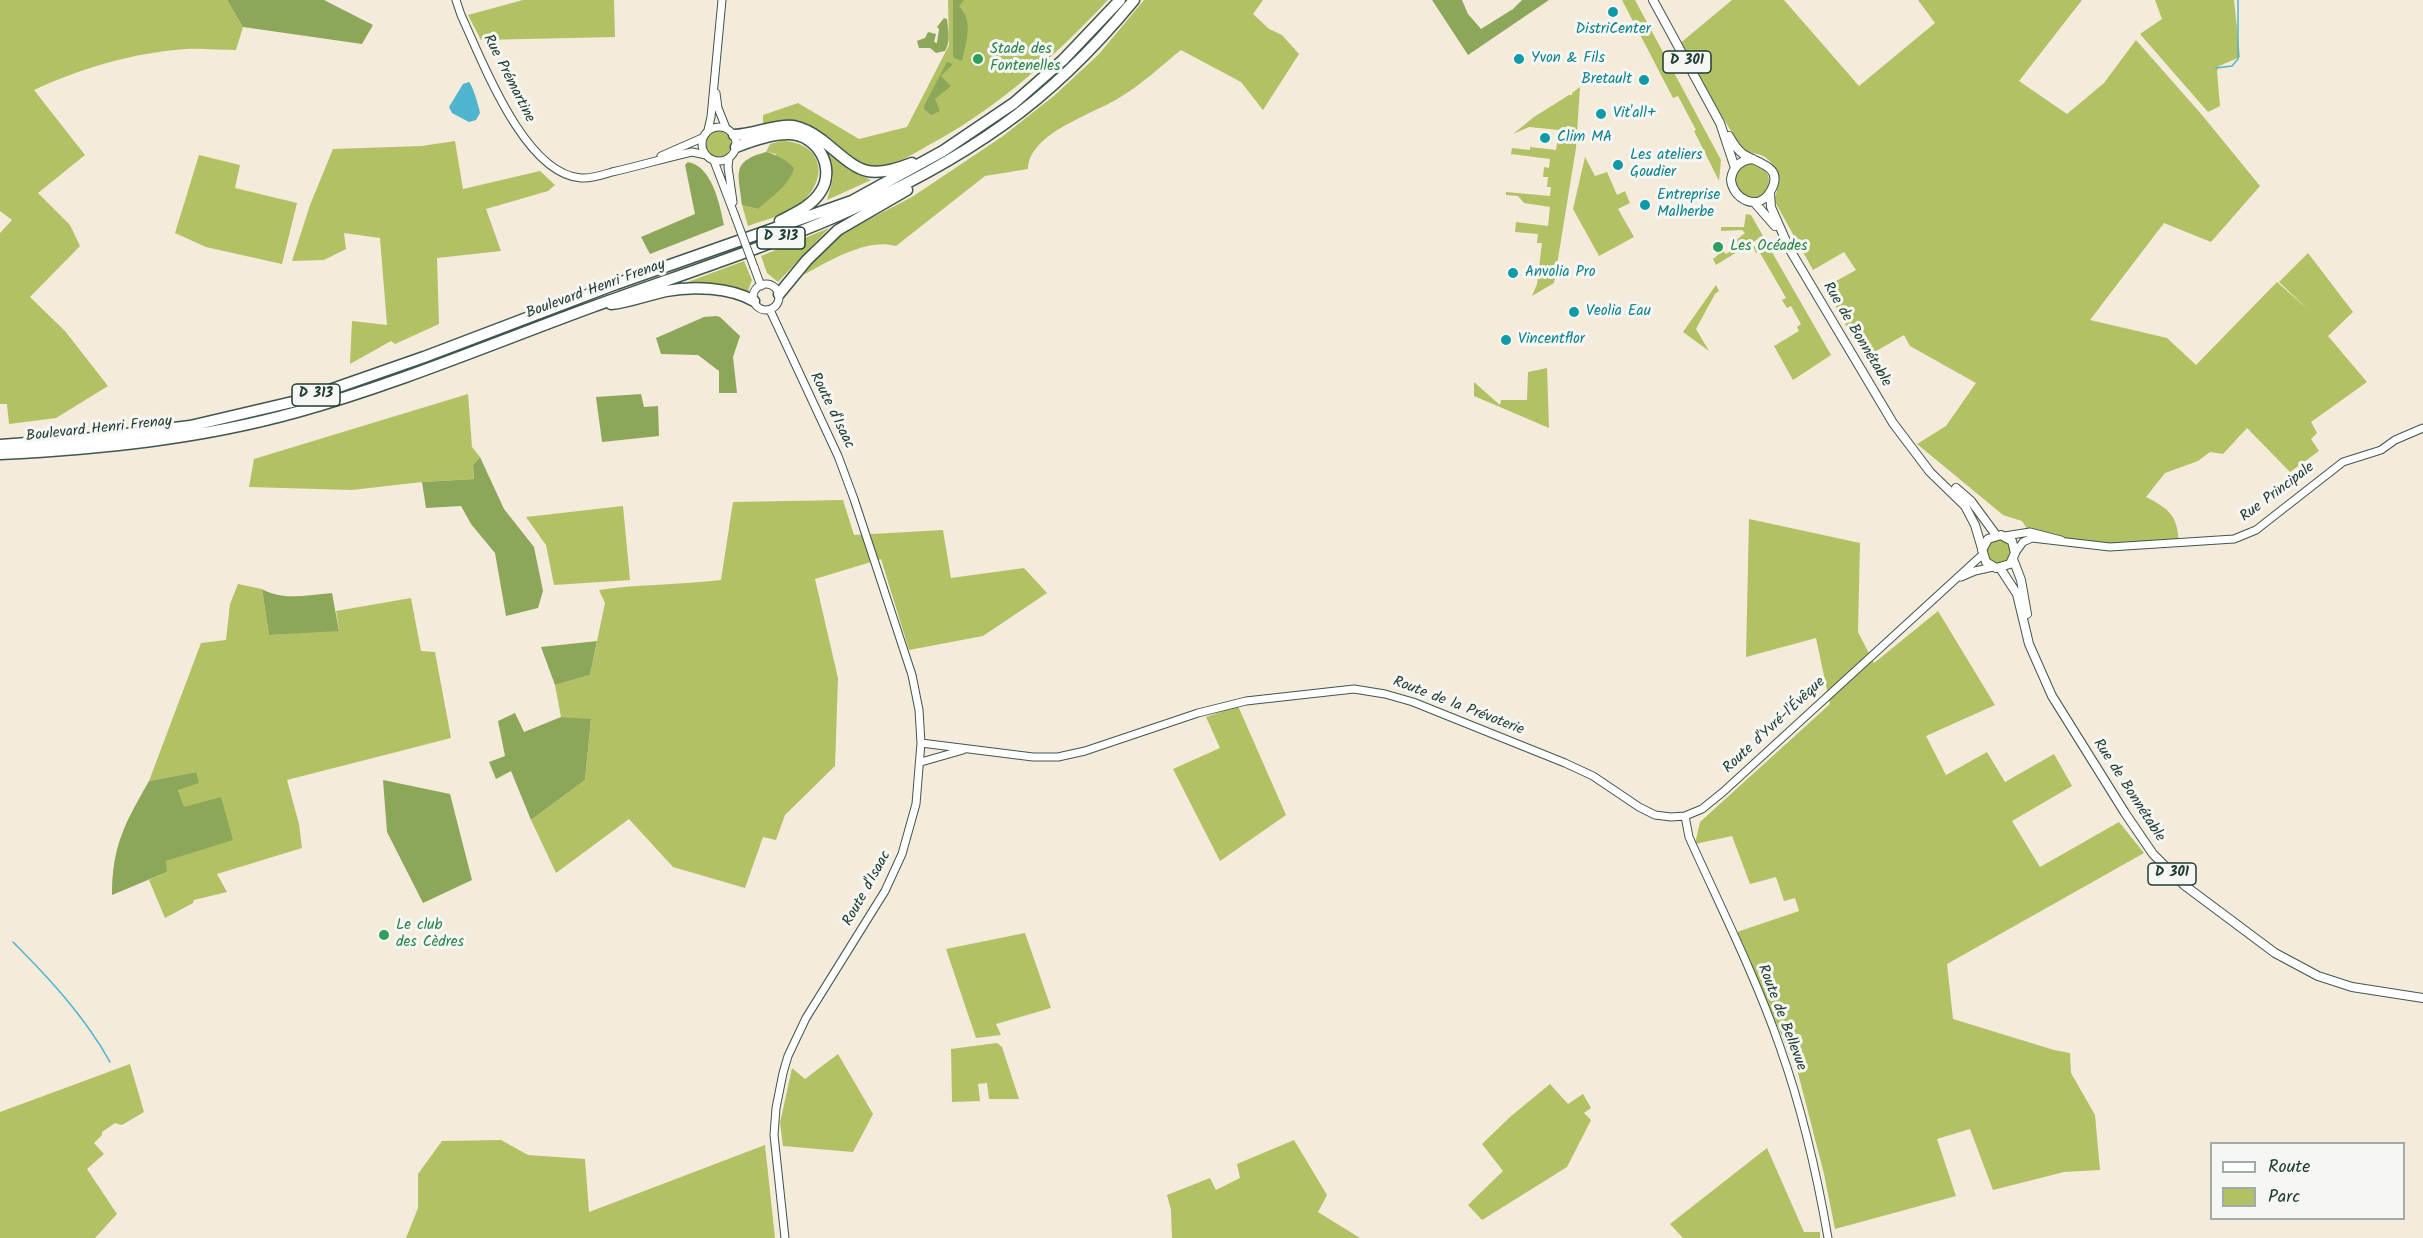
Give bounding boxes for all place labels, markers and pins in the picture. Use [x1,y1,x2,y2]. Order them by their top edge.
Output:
marker: DistriCenter [1606,5,1620,19]
place label: DistriCenter [1575,21,1651,39]
place label: Stade des Fontenelles [990,41,1060,76]
place label: Yvon & Fils [1531,50,1605,68]
marker: Stade des Fontenelles [971,52,985,66]
marker: Yvon & Fils [1512,52,1526,66]
place label: Bretault [1581,71,1632,89]
marker: Bretault [1637,73,1651,87]
place label: Vit'all+ [1613,105,1656,123]
marker: Vit'all+ [1594,107,1608,121]
place label: Clim MA [1557,129,1612,147]
marker: Clim MA [1538,131,1552,145]
place label: Les ateliers Goudier [1630,147,1702,182]
marker: Les ateliers Goudier [1611,158,1625,172]
place label: Entreprise Malherbe [1657,187,1720,222]
marker: Entreprise Malherbe [1638,198,1652,212]
place label: Les Océades [1730,238,1807,256]
marker: Les Océades [1711,240,1725,254]
place label: Anvolia Pro [1525,264,1595,282]
marker: Anvolia Pro [1506,266,1520,280]
place label: Veolia Eau [1586,303,1651,321]
marker: Veolia Eau [1567,305,1581,319]
place label: Vincentflor [1518,331,1585,349]
marker: Vincentflor [1499,333,1513,347]
place label: Le club des Cèdres [396,917,464,952]
marker: Le club des Cèdres [377,928,391,942]

